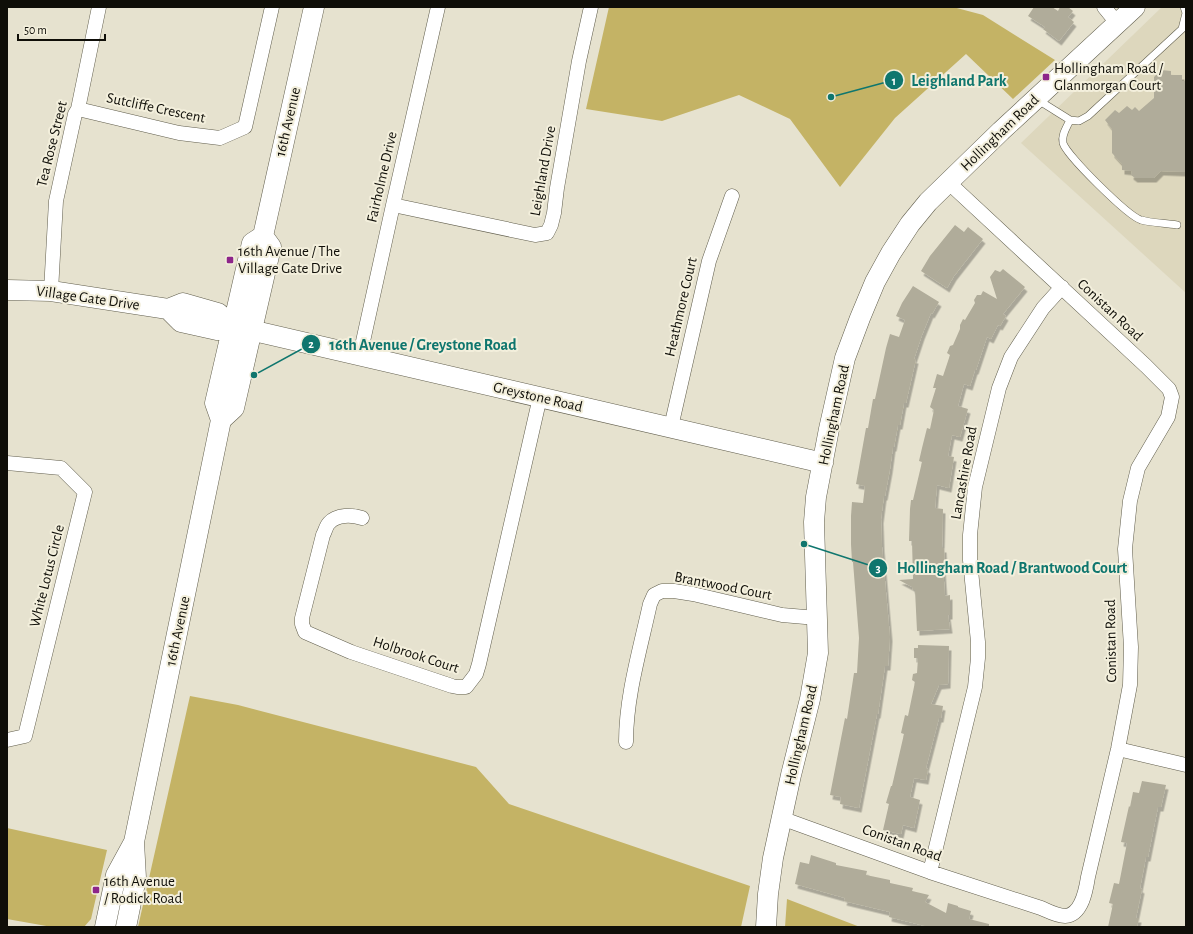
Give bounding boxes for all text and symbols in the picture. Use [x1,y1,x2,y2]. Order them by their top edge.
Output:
scale bar [18,16,105,42]
text: 50 m [24,24,47,36]
place label: Hollingham Road / Glanmorgan Court [1054,61,1164,93]
callout: Leighland Park [884,66,1015,94]
marker: Hollingham Road / Glanmorgan Court [1041,72,1051,82]
text: Leighland Park [911,73,1007,89]
text: 1 [892,75,896,87]
street label: 16th Avenue [273,86,303,158]
street label: Sutcliffe Crescent [105,90,207,126]
street label: Hollingham Road [958,92,1042,174]
street label: Tea Rose Street [34,99,70,189]
street label: Leighland Drive [528,125,558,217]
street label: Fairholme Drive [364,130,400,224]
place label: 16th Avenue / The Village Gate Drive [238,244,342,276]
marker: 16th Avenue / The Village Gate Drive [225,255,235,265]
street label: Heathmore Court [662,256,700,358]
street label: Conistan Road [1074,276,1146,344]
street label: Village Gate Drive [35,283,141,313]
callout: 16th Avenue / Greystone Road [301,330,525,358]
text: 16th Avenue / Greystone Road [329,337,517,354]
text: 2 [308,338,314,350]
street label: Hollingham Road [816,363,852,467]
street label: Greystone Road [492,379,584,415]
street label: Lancashire Road [948,425,980,521]
street label: White Lotus Circle [27,523,67,629]
callout: Hollingham Road / Brantwood Court [868,554,1135,582]
text: Hollingham Road / Brantwood Court [897,560,1128,576]
text: 3 [875,562,881,574]
street label: Brantwood Court [673,569,773,603]
street label: 16th Avenue [163,595,193,667]
street label: Conistan Road [1103,599,1119,683]
street label: Holbrook Court [371,634,461,676]
street label: Hollingham Road [782,683,820,787]
street label: Conistan Road [860,822,944,864]
place label: 16th Avenue / Rodick Road [104,874,182,906]
marker: 16th Avenue / Rodick Road [91,885,101,895]

